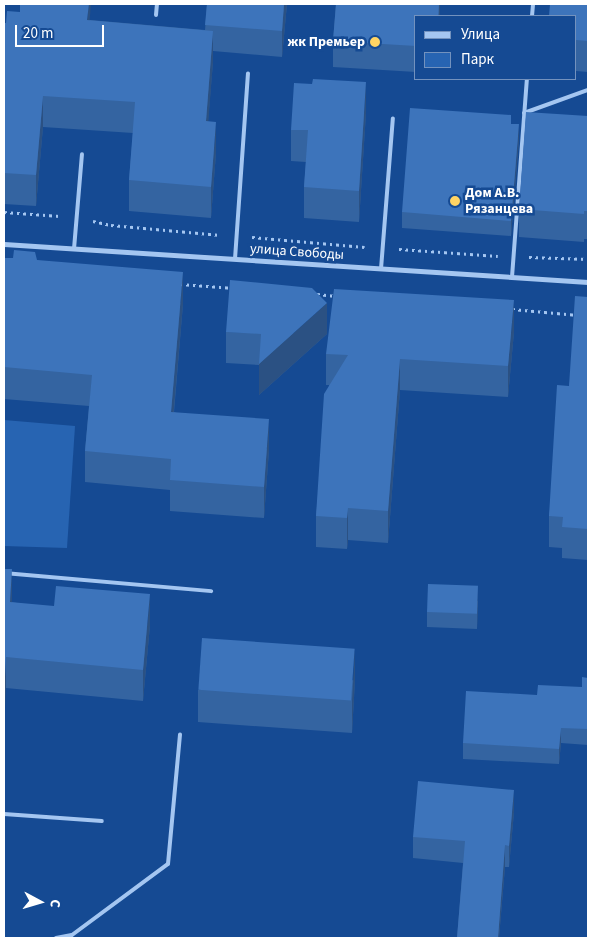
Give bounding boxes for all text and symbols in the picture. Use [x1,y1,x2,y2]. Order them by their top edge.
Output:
scale bar [18,15,106,47]
legend [414,15,577,80]
text: 20 m [23,23,53,44]
text: Улица [461,24,500,45]
place label: жк Премьер [288,34,365,50]
marker: жк Премьер [369,36,381,48]
text: Парк [461,49,494,70]
place label: Дом А.В. Рязанцева [465,185,533,218]
marker: Дом А.В. Рязанцева [449,195,461,207]
street label: улица Свободы [249,240,345,264]
north arrow [15,877,65,927]
text: С [45,898,65,909]

